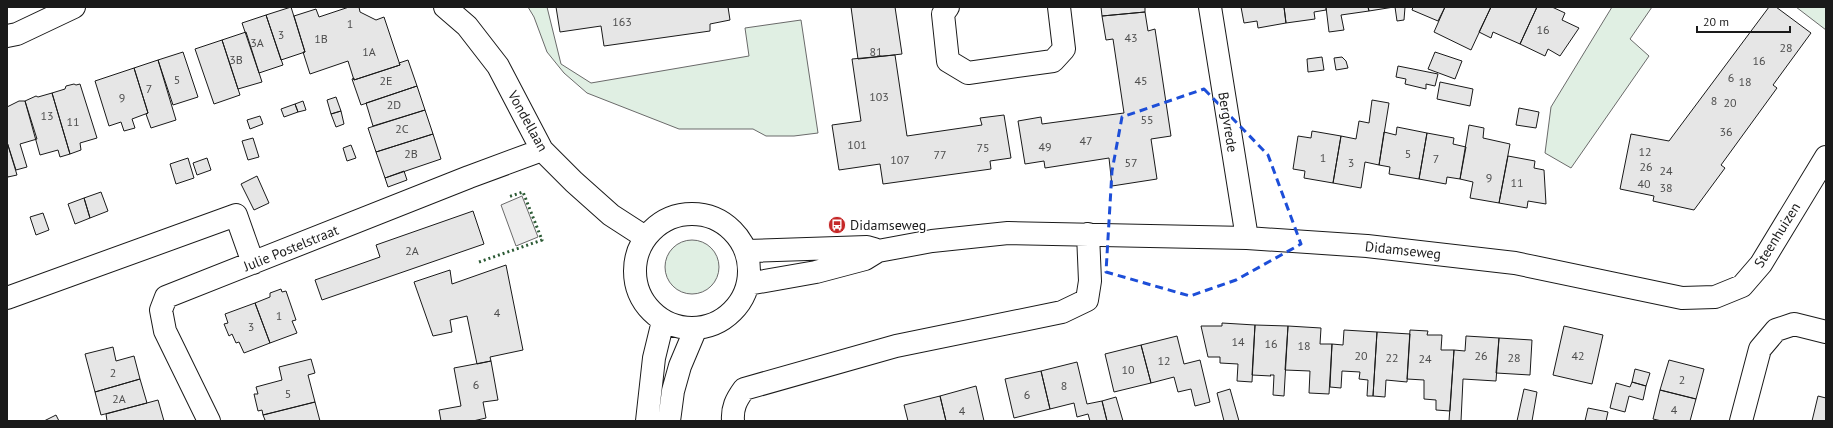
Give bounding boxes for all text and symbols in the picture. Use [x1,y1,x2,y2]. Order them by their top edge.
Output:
scale bar [1697,8,1790,34]
house number: 163 [612,14,632,29]
text: 20 m [1703,14,1729,29]
house number: 1 [347,16,353,31]
house number: 16 [1536,22,1550,37]
house number: 3 [278,27,284,42]
house number: 43 [1124,30,1138,45]
house number: 1B [314,31,328,46]
house number: 3A [250,35,264,50]
house number: 28 [1779,40,1793,55]
house number: 1A [362,44,376,59]
house number: 81 [869,44,883,59]
house number: 3B [229,52,243,67]
house number: 16 [1752,53,1766,68]
house number: 6 [1728,70,1734,85]
house number: 5 [174,72,180,87]
house number: 2E [380,73,392,88]
house number: 45 [1134,73,1148,88]
house number: 18 [1738,74,1752,89]
house number: 7 [146,81,152,96]
street label: Vondellaan [503,87,552,155]
house number: 103 [869,89,889,104]
house number: 9 [119,90,125,105]
street label: Bergvrede [1214,91,1242,153]
house number: 8 [1711,93,1717,108]
house number: 20 [1723,95,1737,110]
house number: 2D [387,97,401,112]
house number: 13 [40,108,54,123]
house number: 55 [1140,112,1154,127]
house number: 11 [66,114,80,129]
house number: 2C [395,121,409,136]
house number: 36 [1719,124,1733,139]
house number: 47 [1079,133,1093,148]
house number: 101 [847,137,867,152]
house number: 49 [1038,139,1052,154]
house number: 75 [976,140,990,155]
house number: 12 [1638,144,1652,159]
house number: 2B [404,146,418,161]
house number: 5 [1405,146,1411,161]
house number: 77 [933,147,947,162]
house number: 1 [1320,150,1326,165]
house number: 7 [1433,151,1439,166]
house number: 107 [890,152,910,167]
house number: 57 [1124,155,1138,170]
house number: 3 [1348,155,1354,170]
house number: 26 [1639,159,1653,174]
house number: 24 [1659,163,1673,178]
house number: 9 [1486,170,1492,185]
house number: 11 [1510,175,1524,190]
house number: 40 [1637,176,1651,191]
house number: 38 [1659,180,1673,195]
street label: Steenhuizen [1750,199,1804,271]
bus stop icon: Didamseweg [827,215,847,235]
place label: Didamseweg [850,216,926,234]
street label: Julie Postelstraat [240,221,341,276]
street label: Didamseweg [1364,237,1442,263]
house number: 2A [405,243,419,258]
house number: 4 [494,305,501,320]
house number: 1 [276,308,282,323]
house number: 3 [248,319,254,334]
house number: 14 [1231,334,1245,349]
house number: 16 [1264,336,1278,351]
house number: 18 [1297,338,1311,353]
house number: 20 [1354,348,1368,363]
house number: 26 [1474,348,1488,363]
house number: 42 [1571,348,1585,363]
house number: 22 [1385,350,1399,365]
house number: 28 [1507,350,1521,365]
house number: 24 [1418,351,1432,366]
house number: 12 [1157,353,1171,368]
house number: 10 [1121,362,1135,377]
house number: 2 [110,365,116,380]
house number: 2 [1679,372,1685,387]
house number: 6 [473,377,479,392]
house number: 8 [1061,378,1067,393]
house number: 5 [285,386,291,401]
house number: 6 [1024,387,1030,402]
house number: 2A [112,391,126,406]
house number: 4 [1671,402,1678,417]
house number: 4 [959,403,966,418]

